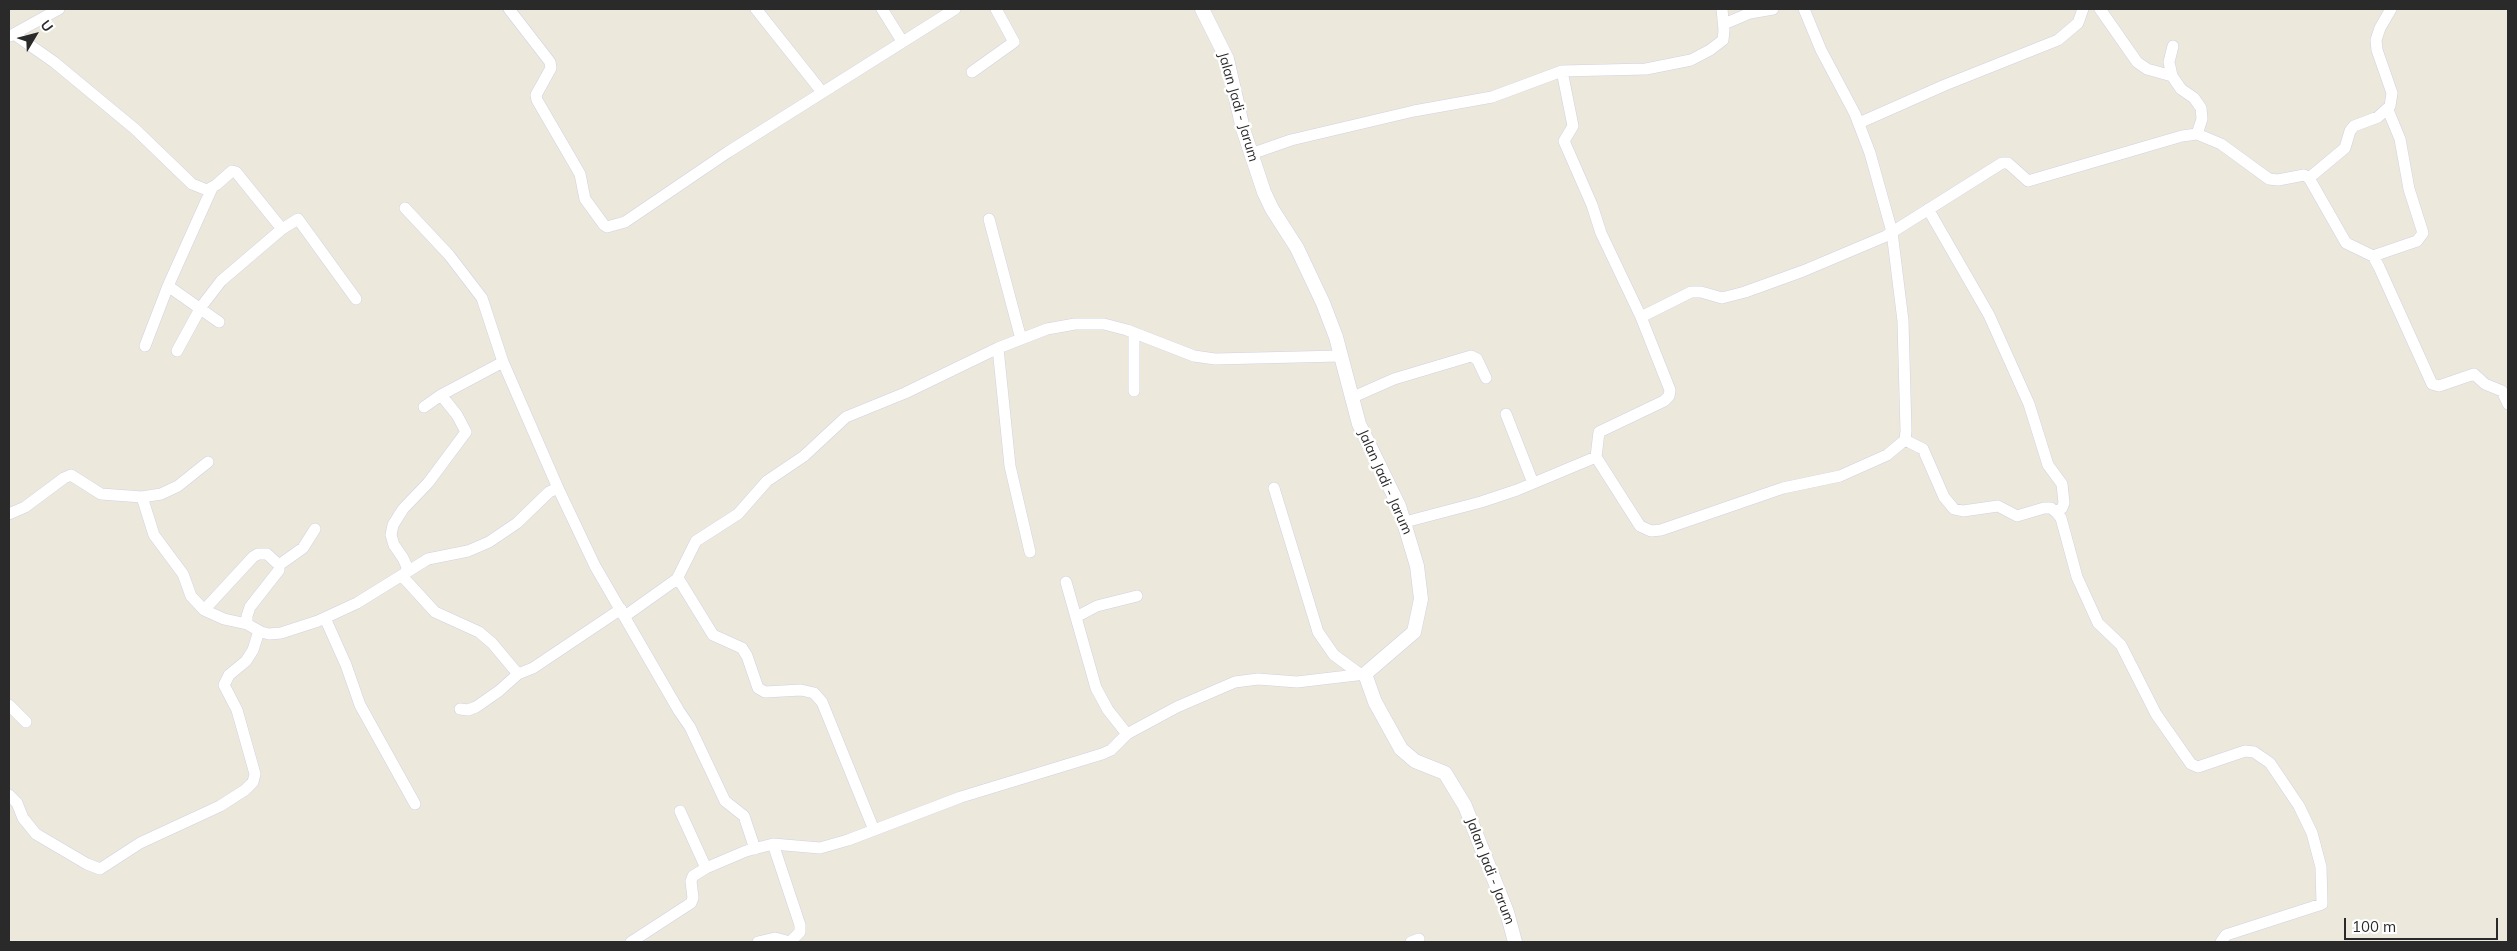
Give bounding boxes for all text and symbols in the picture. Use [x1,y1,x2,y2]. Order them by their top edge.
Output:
north arrow [10,10,60,60]
text: U [37,16,57,36]
street label: Jalan Jadi - Jarum [1214,50,1262,164]
street label: Jalan Jadi - Jarum [1354,427,1416,537]
street label: Jalan Jadi - Jarum [1462,815,1518,927]
scale bar [2347,908,2501,940]
text: 100 m [2352,917,2396,936]

